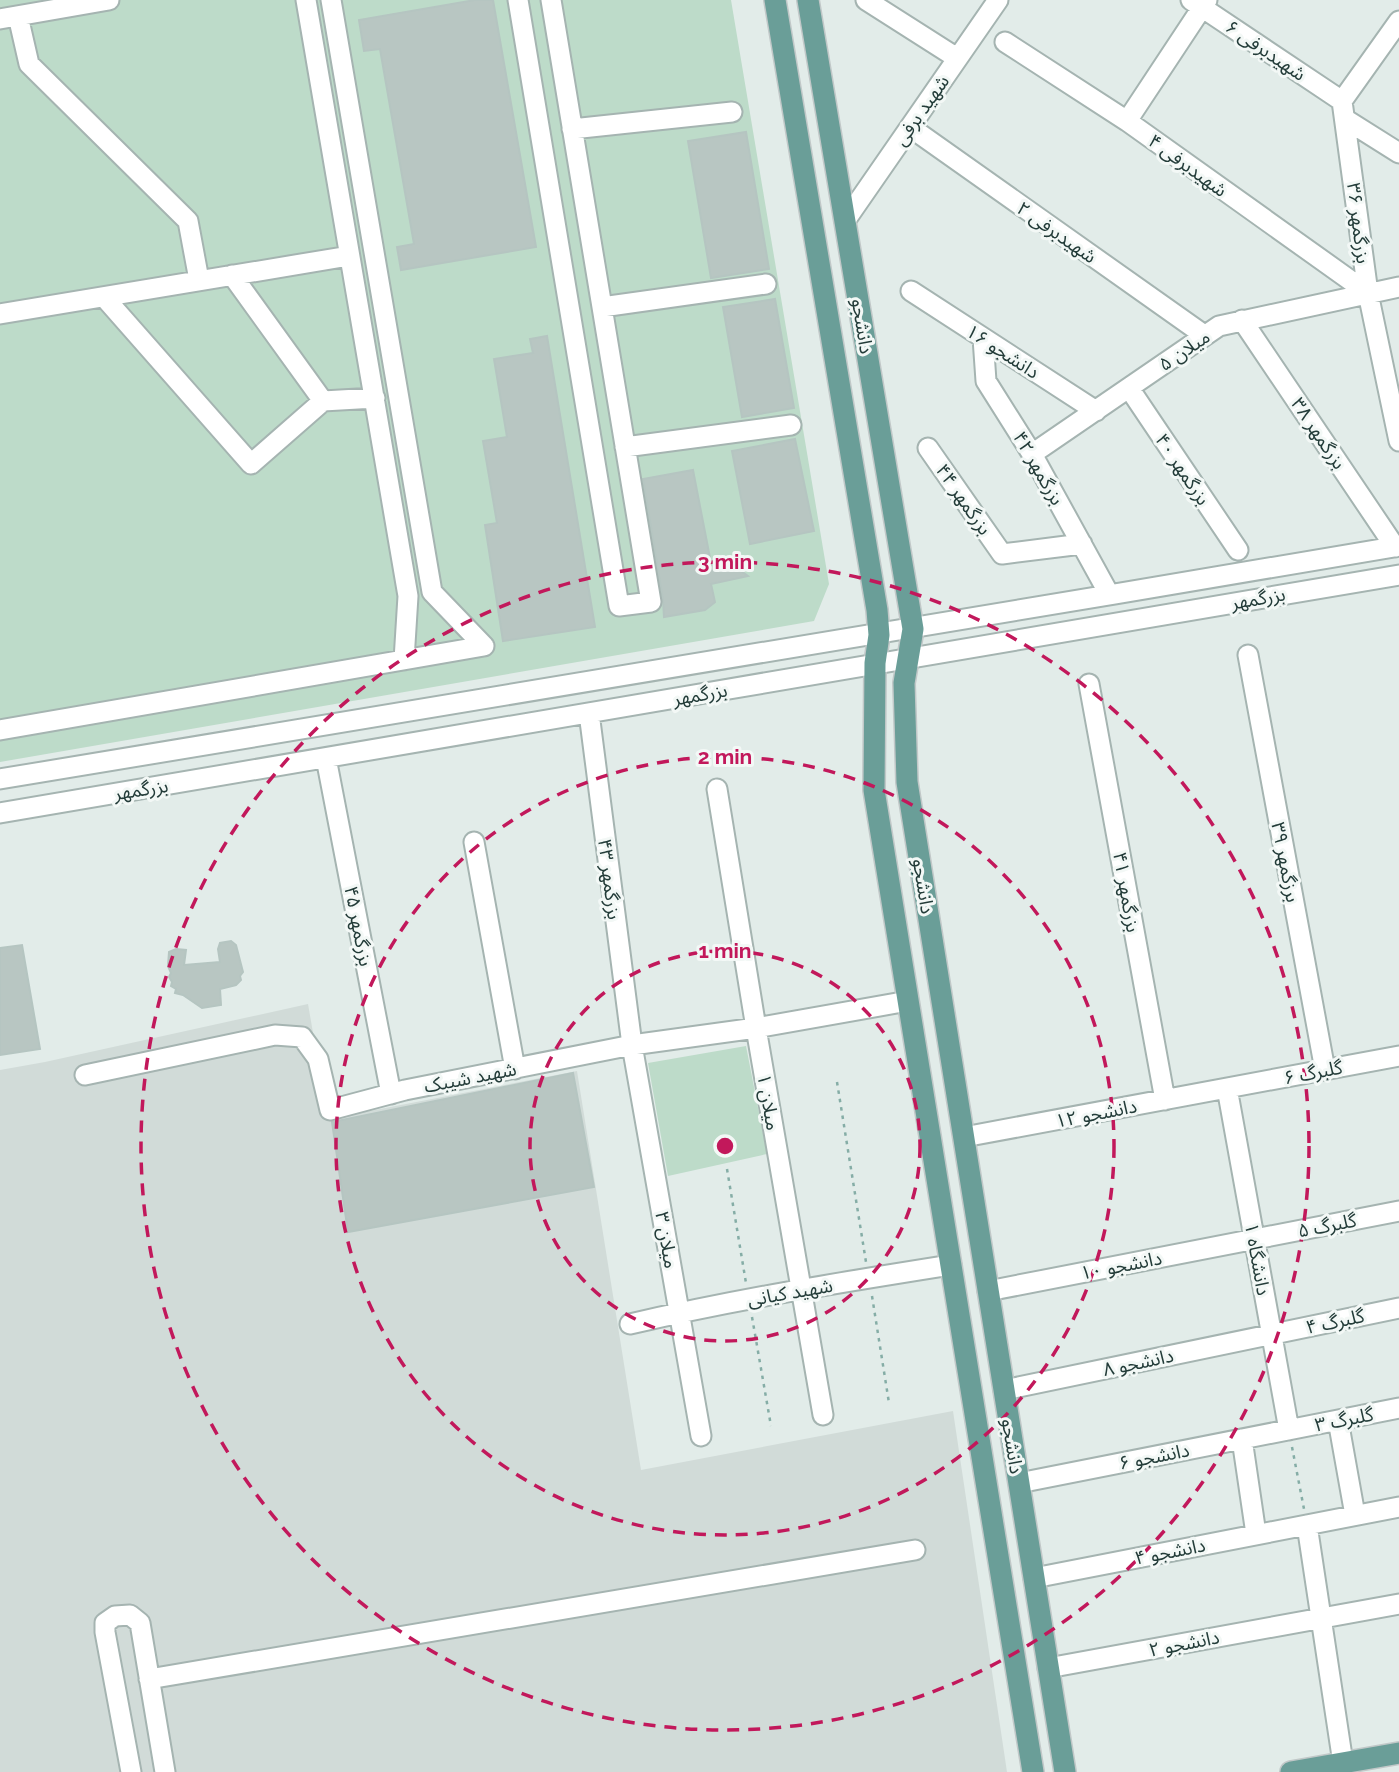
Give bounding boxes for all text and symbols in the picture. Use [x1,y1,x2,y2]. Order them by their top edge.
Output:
street label: شهیدبرفی ۶ [1221,15,1310,86]
street label: شهید برفی [889,70,954,150]
street label: شهیدبرفی ۴ [1144,129,1232,202]
street label: بزرگمهر ۳۶ [1342,181,1375,265]
street label: شهیدبرفی ۲ [1012,197,1101,268]
street label: دانشجو [847,297,878,355]
street label: دانشجو ۱۶ [962,319,1044,384]
street label: میلان ۵ [1154,325,1214,375]
street label: بزرگمهر ۳۸ [1286,393,1351,473]
street label: بزرگمهر ۴۲ [1008,427,1069,509]
street label: بزرگمهر ۴۰ [1150,429,1215,509]
street label: بزرگمهر ۴۴ [931,459,996,539]
text: 3 min [698,549,752,574]
street label: بزرگمهر [1228,582,1287,615]
street label: بزرگمهر [670,678,729,711]
text: 2 min [698,744,752,769]
street label: بزرگمهر [111,774,170,805]
street label: برزگمهر ۳۹ [1266,820,1305,904]
street label: بزرگمهر ۴۳ [593,837,626,921]
street label: بزرگمهر ۴۱ [1108,850,1145,934]
street label: دانشجو [908,857,939,915]
street label: بزرگمهر ۴۵ [339,884,378,968]
text: 1 min [698,938,752,963]
street label: گلبرگ ۶ [1282,1055,1345,1089]
street label: شهید شیبک [422,1057,518,1097]
street label: میلان ۱ [753,1072,785,1132]
street label: دانشجو ۱۲ [1053,1094,1139,1133]
centre of rings [713,1134,737,1158]
street label: گلبرگ ۵ [1296,1208,1359,1242]
street label: میلان ۳ [651,1210,683,1270]
street label: دانشگاه ۱ [1241,1221,1275,1297]
street label: دانشجو ۱۰ [1078,1246,1164,1285]
street label: شهید کیانی [746,1274,834,1311]
street label: گلبرگ ۴ [1304,1304,1368,1339]
street label: دانشجو ۸ [1101,1344,1176,1381]
street label: گلبرگ ۳ [1313,1402,1376,1436]
street label: دانشجو [997,1417,1028,1475]
street label: دانشجو ۶ [1117,1438,1191,1475]
street label: دانشجو ۴ [1133,1533,1207,1570]
street label: دانشجو ۲ [1147,1625,1221,1662]

